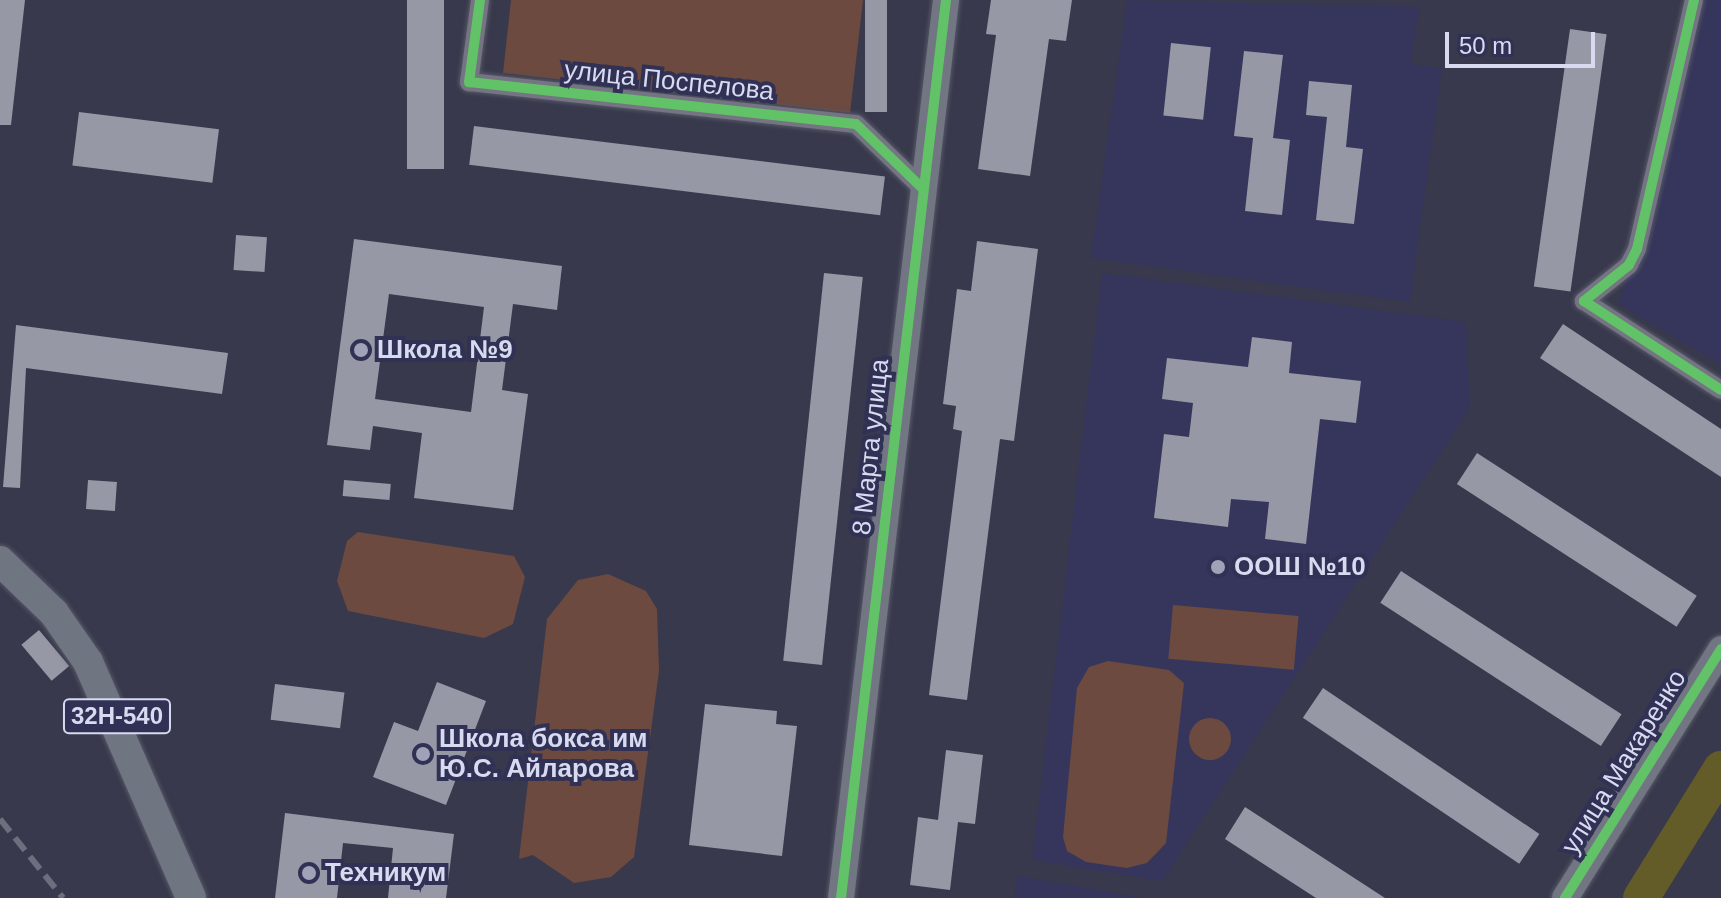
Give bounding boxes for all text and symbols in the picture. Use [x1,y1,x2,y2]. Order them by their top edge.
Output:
scale bar [1449,16,1599,66]
text: 50 m [1459,32,1512,59]
street label: улица Поспелова [563,54,775,108]
place label: Школа №9 [377,334,513,366]
marker: Школа №9 [352,341,370,359]
street label: 8 Марта улица [846,357,896,537]
place label: ООШ №10 [1234,551,1366,583]
marker: ООШ №10 [1209,558,1227,576]
street label: улица Макаренко [1555,664,1693,860]
road number: 32Н-540 [61,696,173,736]
place label: Школа бокса им Ю.С. Айларова [439,723,648,784]
marker: Школа бокса им Ю.С. Айларова [414,745,432,763]
place label: Техникум [325,857,446,889]
marker: Техникум [300,864,318,882]

